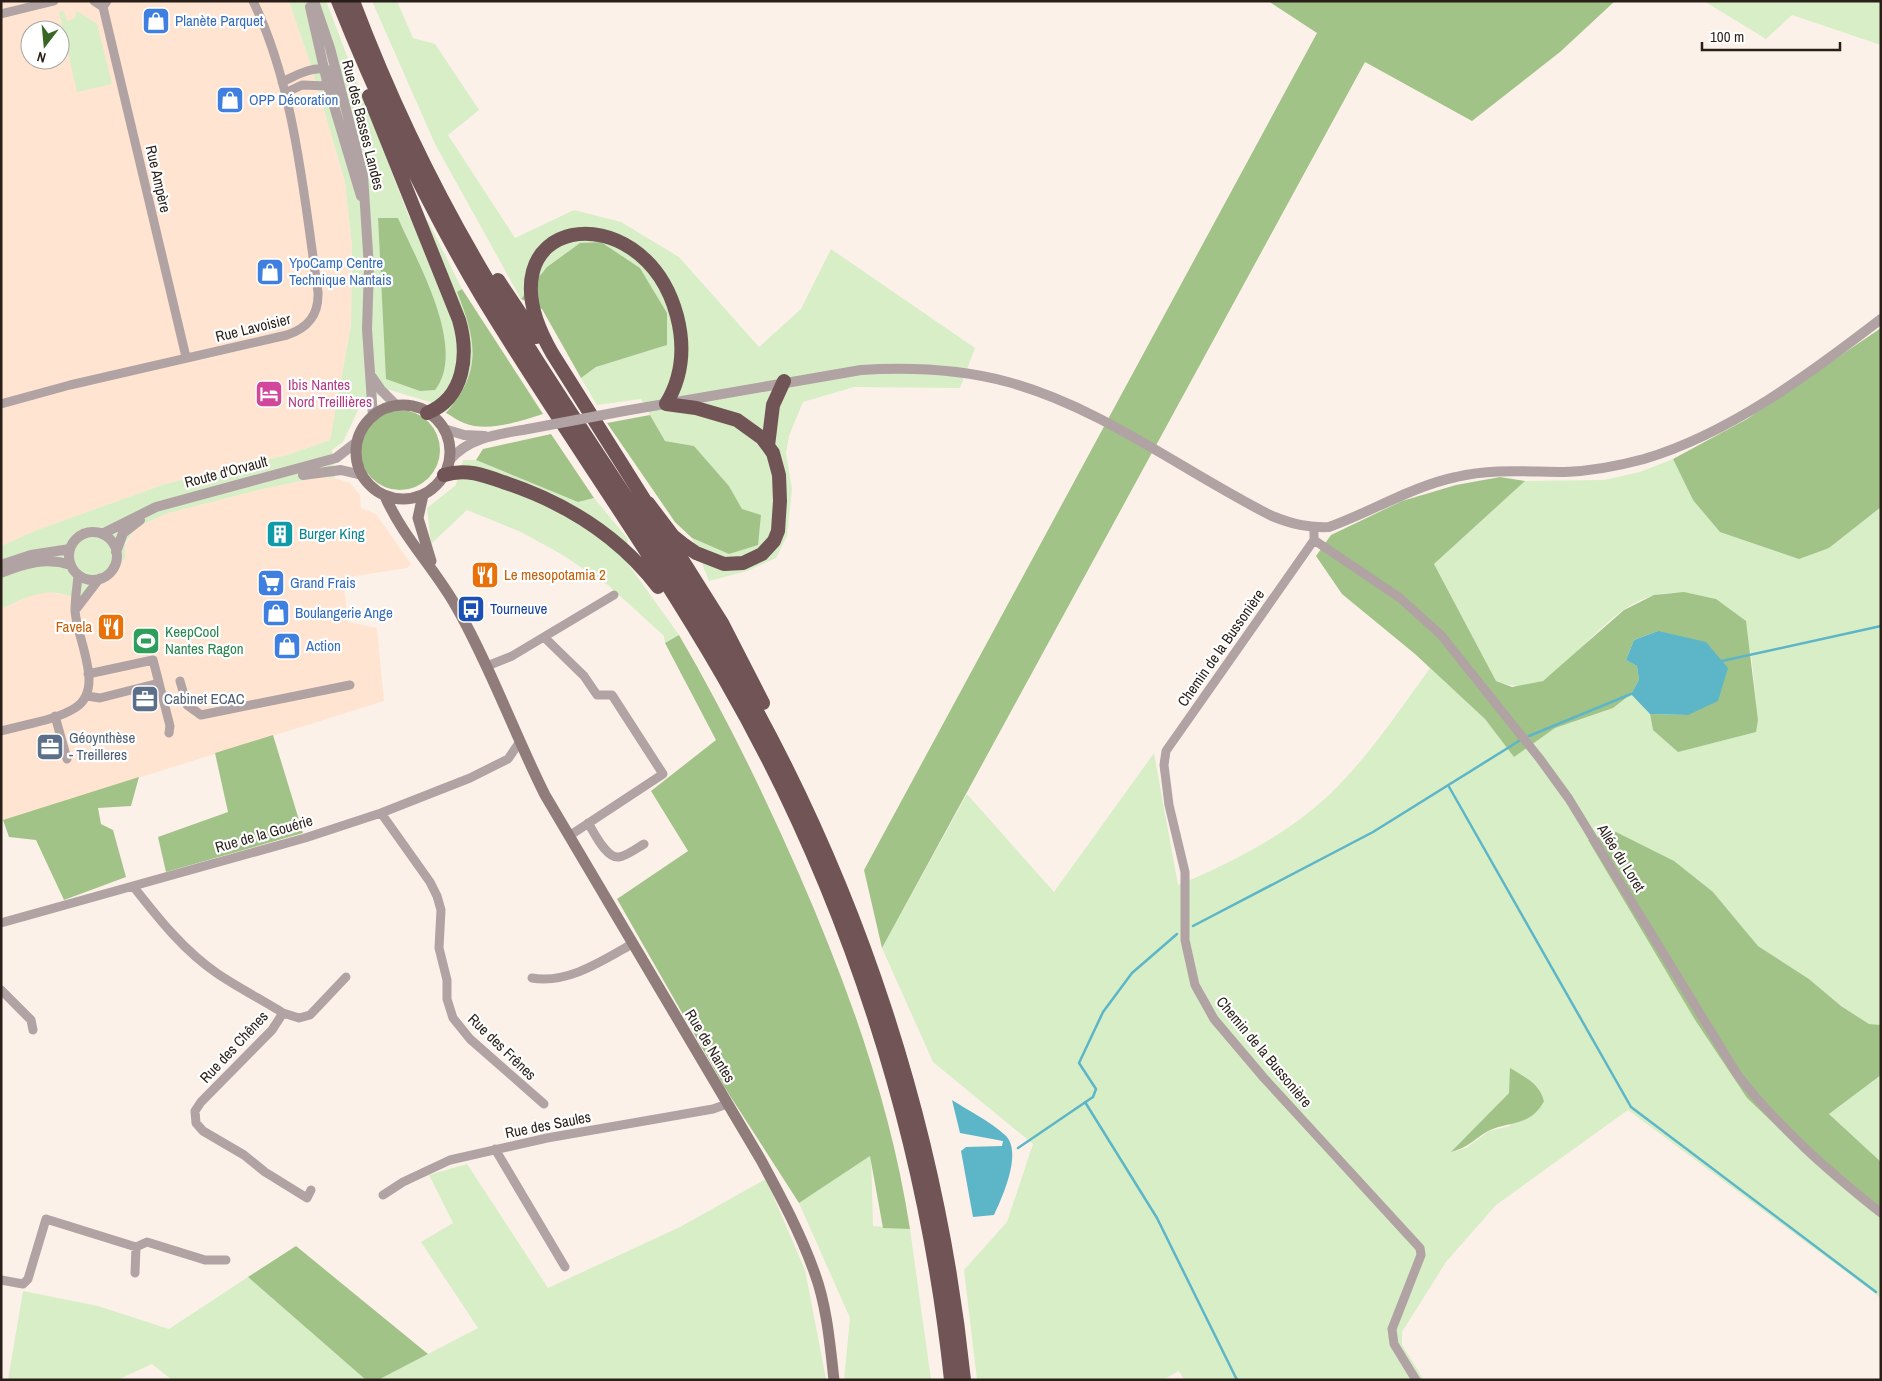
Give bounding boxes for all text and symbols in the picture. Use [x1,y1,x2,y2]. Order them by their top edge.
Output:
shop icon: Planète Parquet [141,6,171,36]
place label: Planète Parquet [175,10,264,31]
north arrow [20,20,70,70]
scale bar [1702,20,1840,52]
text: 100 m [1710,26,1744,47]
text: N [35,48,48,67]
street label: Rue des Basses Landes [337,58,390,192]
shop icon: OPP Décoration [215,85,245,115]
place label: OPP Décoration [249,89,338,110]
street label: Rue Ampère [141,143,176,215]
place label: YpoCamp Centre Technique Nantais [289,252,392,290]
shop icon: YpoCamp Centre Technique Nantais [255,257,285,287]
street label: Rue Lavoisier [213,308,293,347]
place label: Ibis Nantes Nord Treillières [288,374,372,412]
hotel icon: Ibis Nantes Nord Treillières [254,379,284,409]
street label: Route d'Orvault [182,450,270,493]
building icon: Burger King [265,519,295,549]
place label: Burger King [299,523,365,544]
restaurant icon: Le mesopotamia 2 [470,560,500,590]
place label: Le mesopotamia 2 [504,564,606,585]
supermarket icon: Grand Frais [256,568,286,598]
place label: Grand Frais [290,572,356,593]
street label: Chemin de la Bussonière [1172,585,1269,711]
bus stop icon: Tourneuve [456,594,486,624]
shop icon: Boulangerie Ange [261,598,291,628]
place label: Tourneuve [490,598,548,619]
place label: Boulangerie Ange [295,602,393,623]
restaurant icon: Favela [96,612,126,642]
place label: Favela [56,616,92,637]
place label: KeepCool Nantes Ragon [165,621,244,659]
sports icon: KeepCool Nantes Ragon [131,626,161,656]
shop icon: Action [272,631,302,661]
place label: Action [305,635,341,656]
office icon: Cabinet ECAC [130,684,160,714]
place label: Cabinet ECAC [164,688,245,709]
place label: Géoynthèse - Treilleres [69,727,135,765]
office icon: Géoynthèse - Treilleres [35,732,65,762]
street label: Rue de la Gouérie [213,810,315,857]
street label: Allée du Loret [1592,819,1651,896]
street label: Chemin de la Bussonière [1212,992,1317,1112]
street label: Rue de Nantes [680,1005,741,1086]
street label: Rue des Chênes [195,1006,273,1087]
street label: Rue des Frênes [464,1009,541,1085]
street label: Rue des Saules [503,1106,593,1143]

